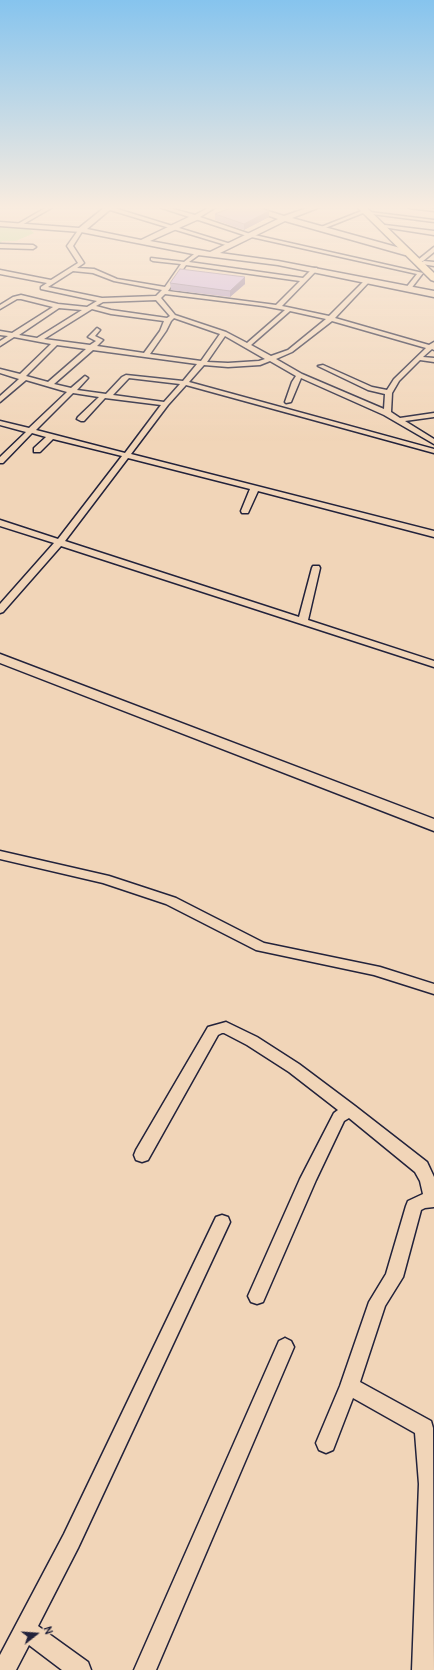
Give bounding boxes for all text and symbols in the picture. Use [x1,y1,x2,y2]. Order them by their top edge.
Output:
north arrow [16,1614,56,1654]
text: N [41,1625,55,1636]

